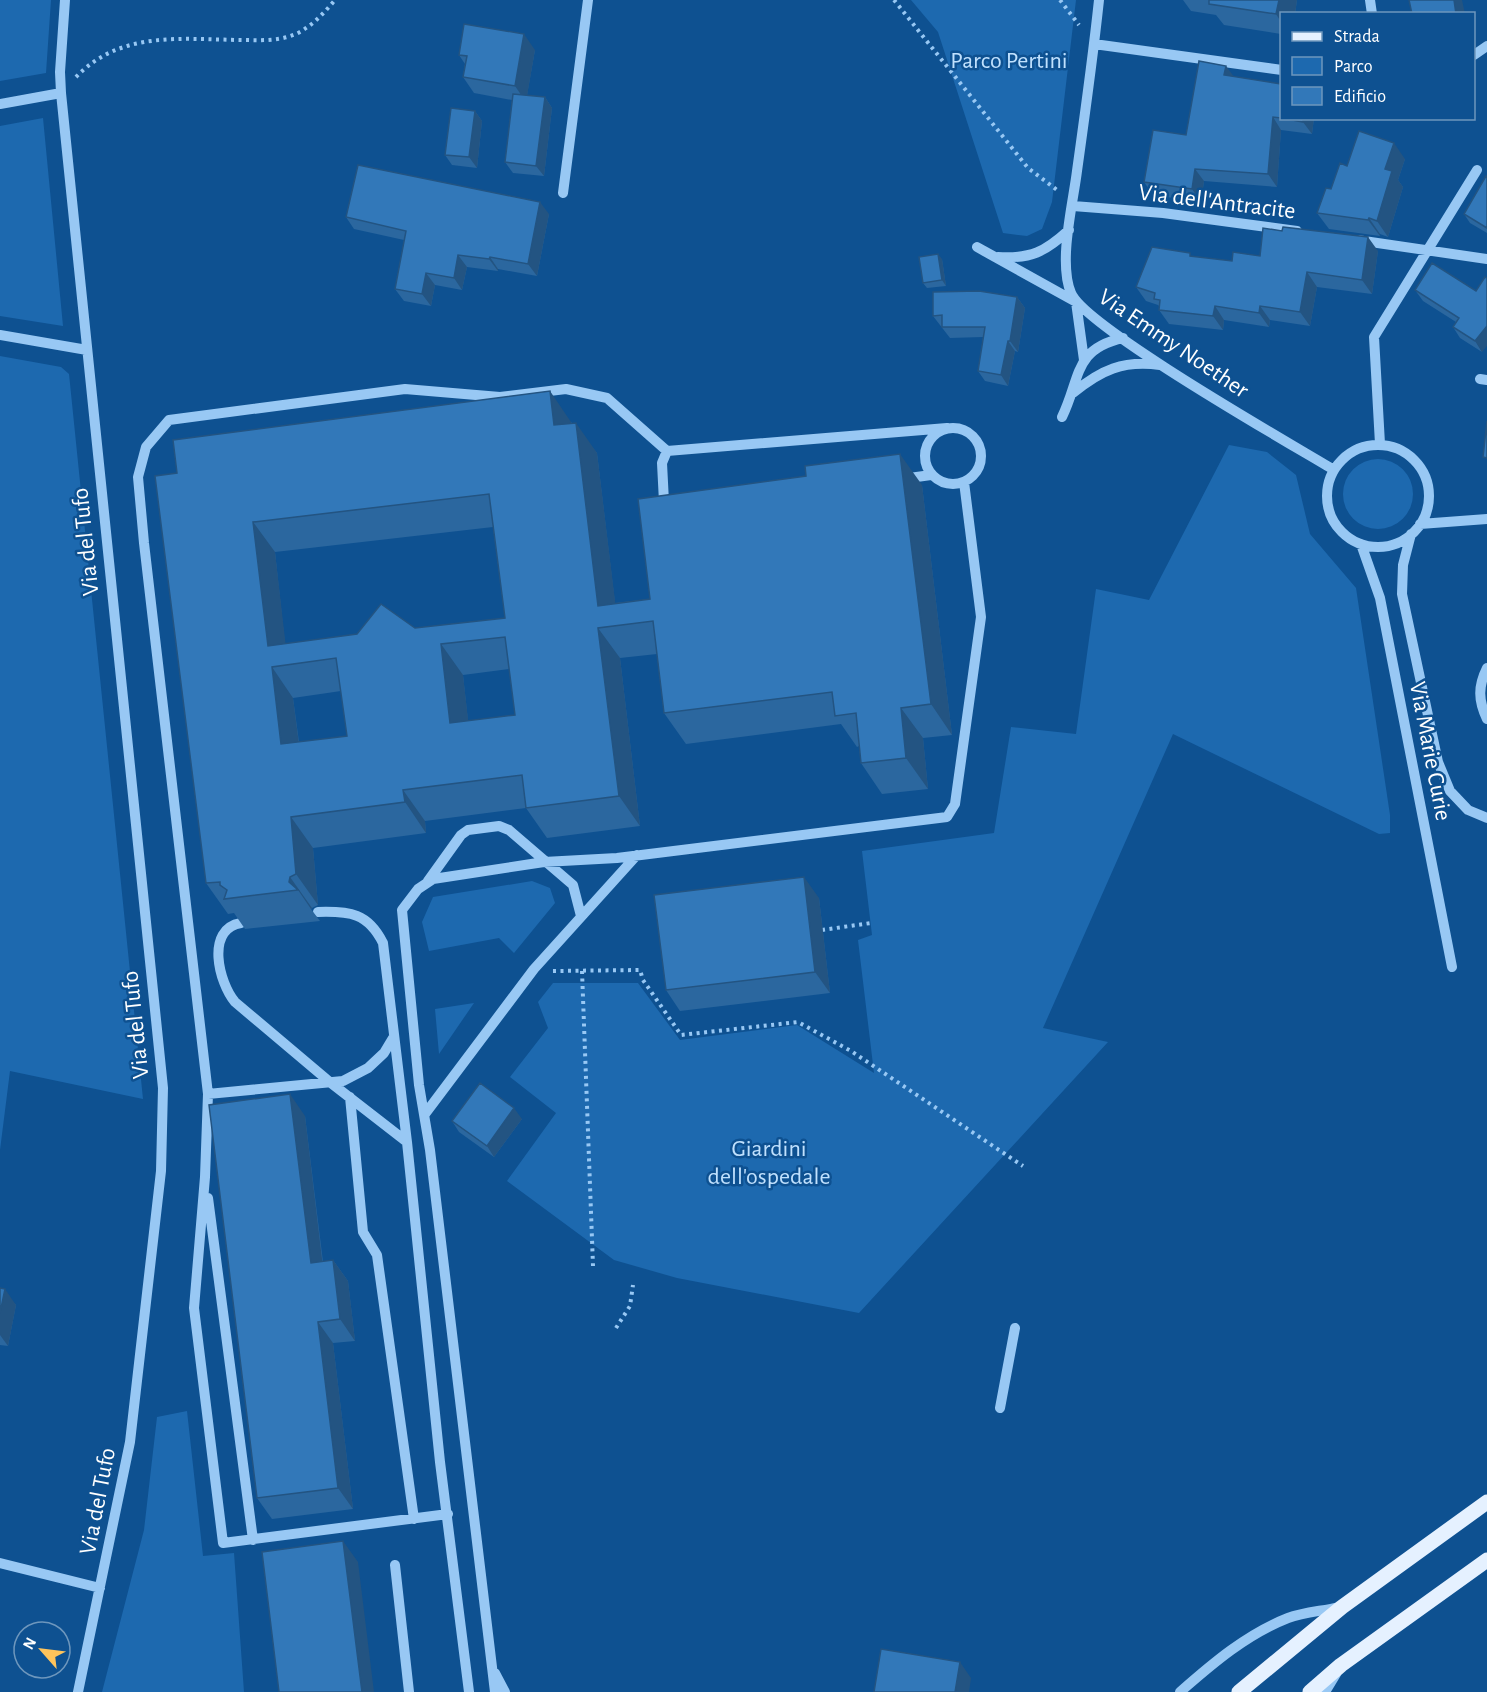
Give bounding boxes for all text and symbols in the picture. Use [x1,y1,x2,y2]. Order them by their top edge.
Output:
legend [1280,12,1475,120]
text: Strada [1334,28,1380,46]
park label: Parco Pertini [950,49,1068,73]
text: Parco [1334,58,1373,76]
text: Edificio [1334,88,1386,106]
street label: Via dell'Antracite [1137,180,1297,224]
street label: Via Emmy Noether [1094,285,1253,403]
street label: Via del Tufo [68,487,104,597]
street label: Via Marie Curie [1405,680,1455,823]
street label: Via del Tufo [118,970,154,1080]
park label: Giardini dell'ospedale [708,1137,830,1189]
street label: Via del Tufo [76,1446,120,1557]
north arrow [12,1620,72,1680]
text: N [20,1635,39,1652]

